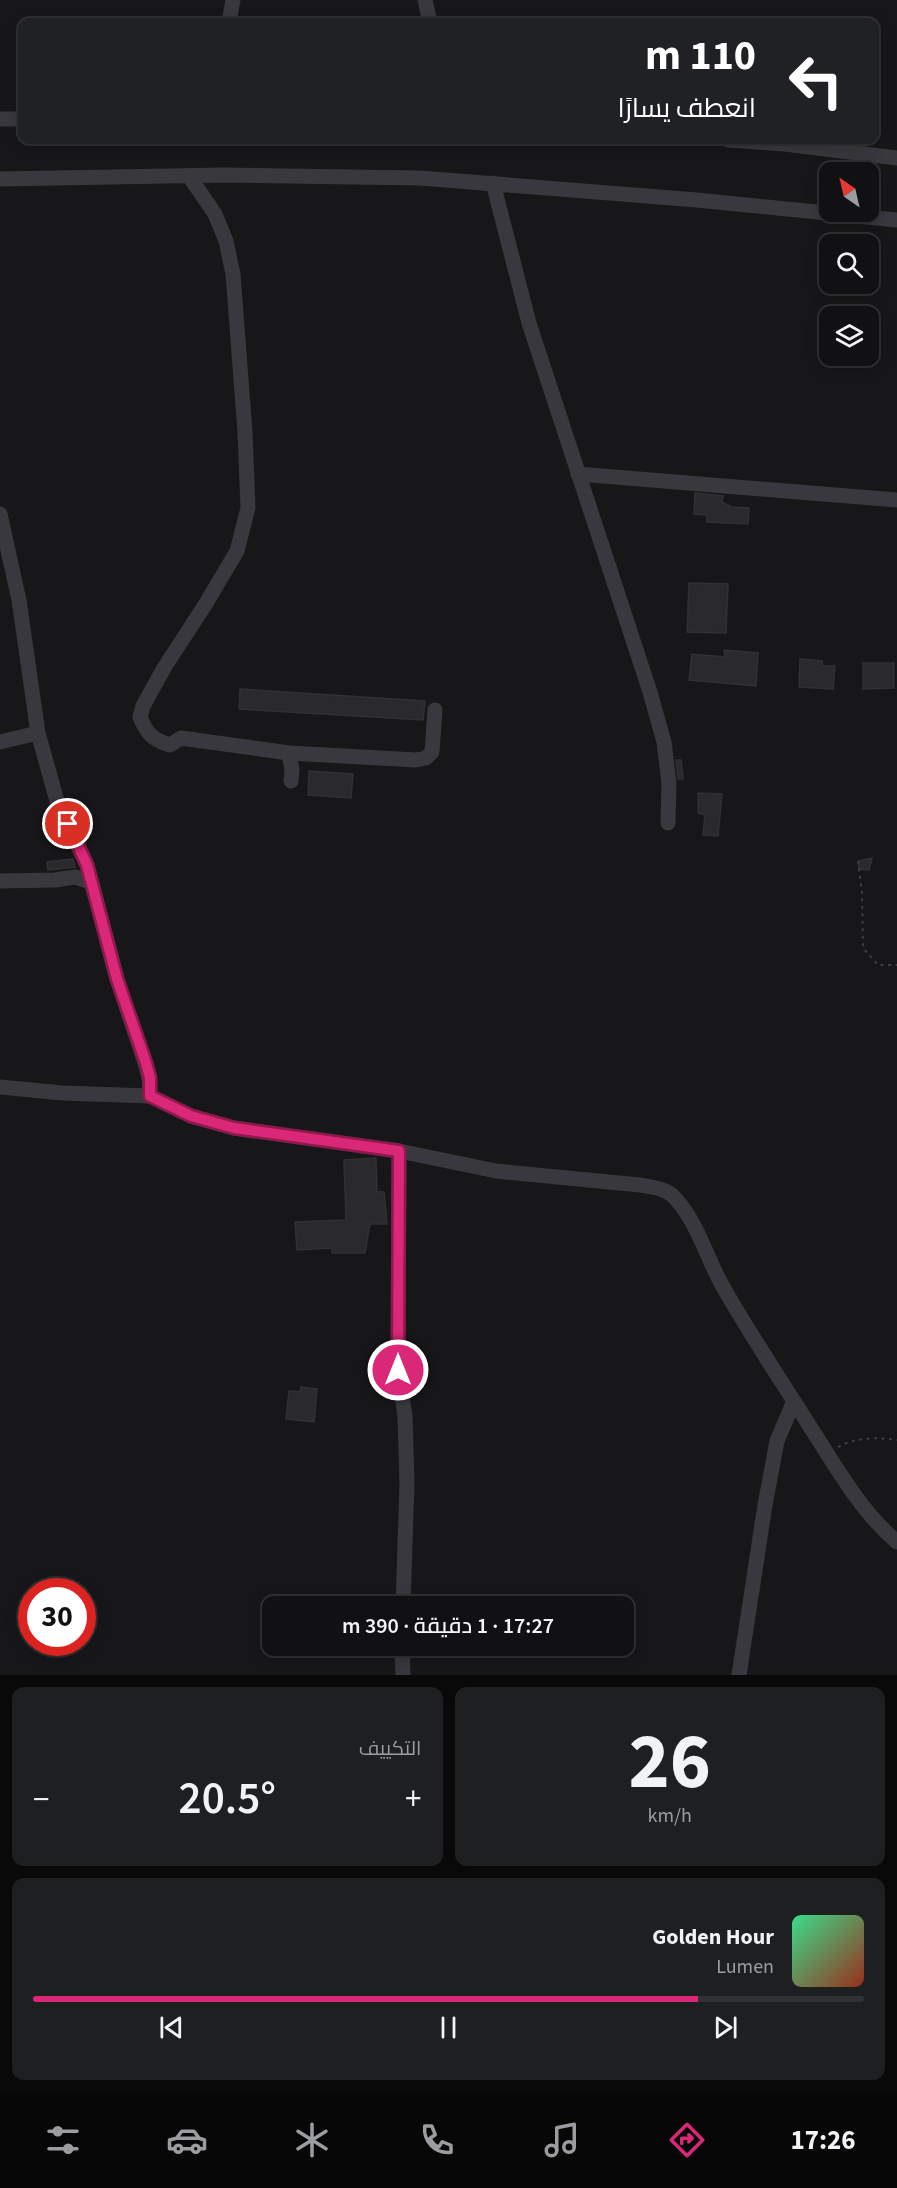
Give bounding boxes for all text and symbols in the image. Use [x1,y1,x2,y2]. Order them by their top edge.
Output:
text: 110 m [645,26,756,86]
icon: left [777,42,855,120]
text: انعطف يسارًا [617,89,756,128]
north arrow [819,162,879,222]
map controls [819,162,879,366]
button: search [819,234,879,294]
button: layers [819,306,879,366]
pin [42,798,93,849]
icon: arrive [51,807,84,840]
position arrow [366,1338,430,1402]
speed limit sign: 30 [18,1578,96,1656]
text: 17:27 · 1 دقيقة · 390 m [342,1610,554,1642]
text: 26 [629,1707,711,1818]
text: التكييف [359,1735,422,1763]
text: 20.5° [179,1767,276,1831]
text: − [33,1776,49,1823]
text: + [405,1776,421,1823]
text: km/h [648,1802,692,1830]
text: Golden Hour [652,1921,774,1953]
text: Lumen [716,1953,774,1981]
icon: previous [155,2011,188,2044]
icon: pause [432,2011,465,2044]
icon: next [709,2011,742,2044]
icon: filters [42,2119,84,2161]
icon: car [166,2119,208,2161]
icon: climate [291,2119,333,2161]
icon: phone [416,2119,458,2161]
icon: music [541,2119,583,2161]
icon: directions [666,2119,708,2161]
text: 17:26 [790,2121,856,2160]

